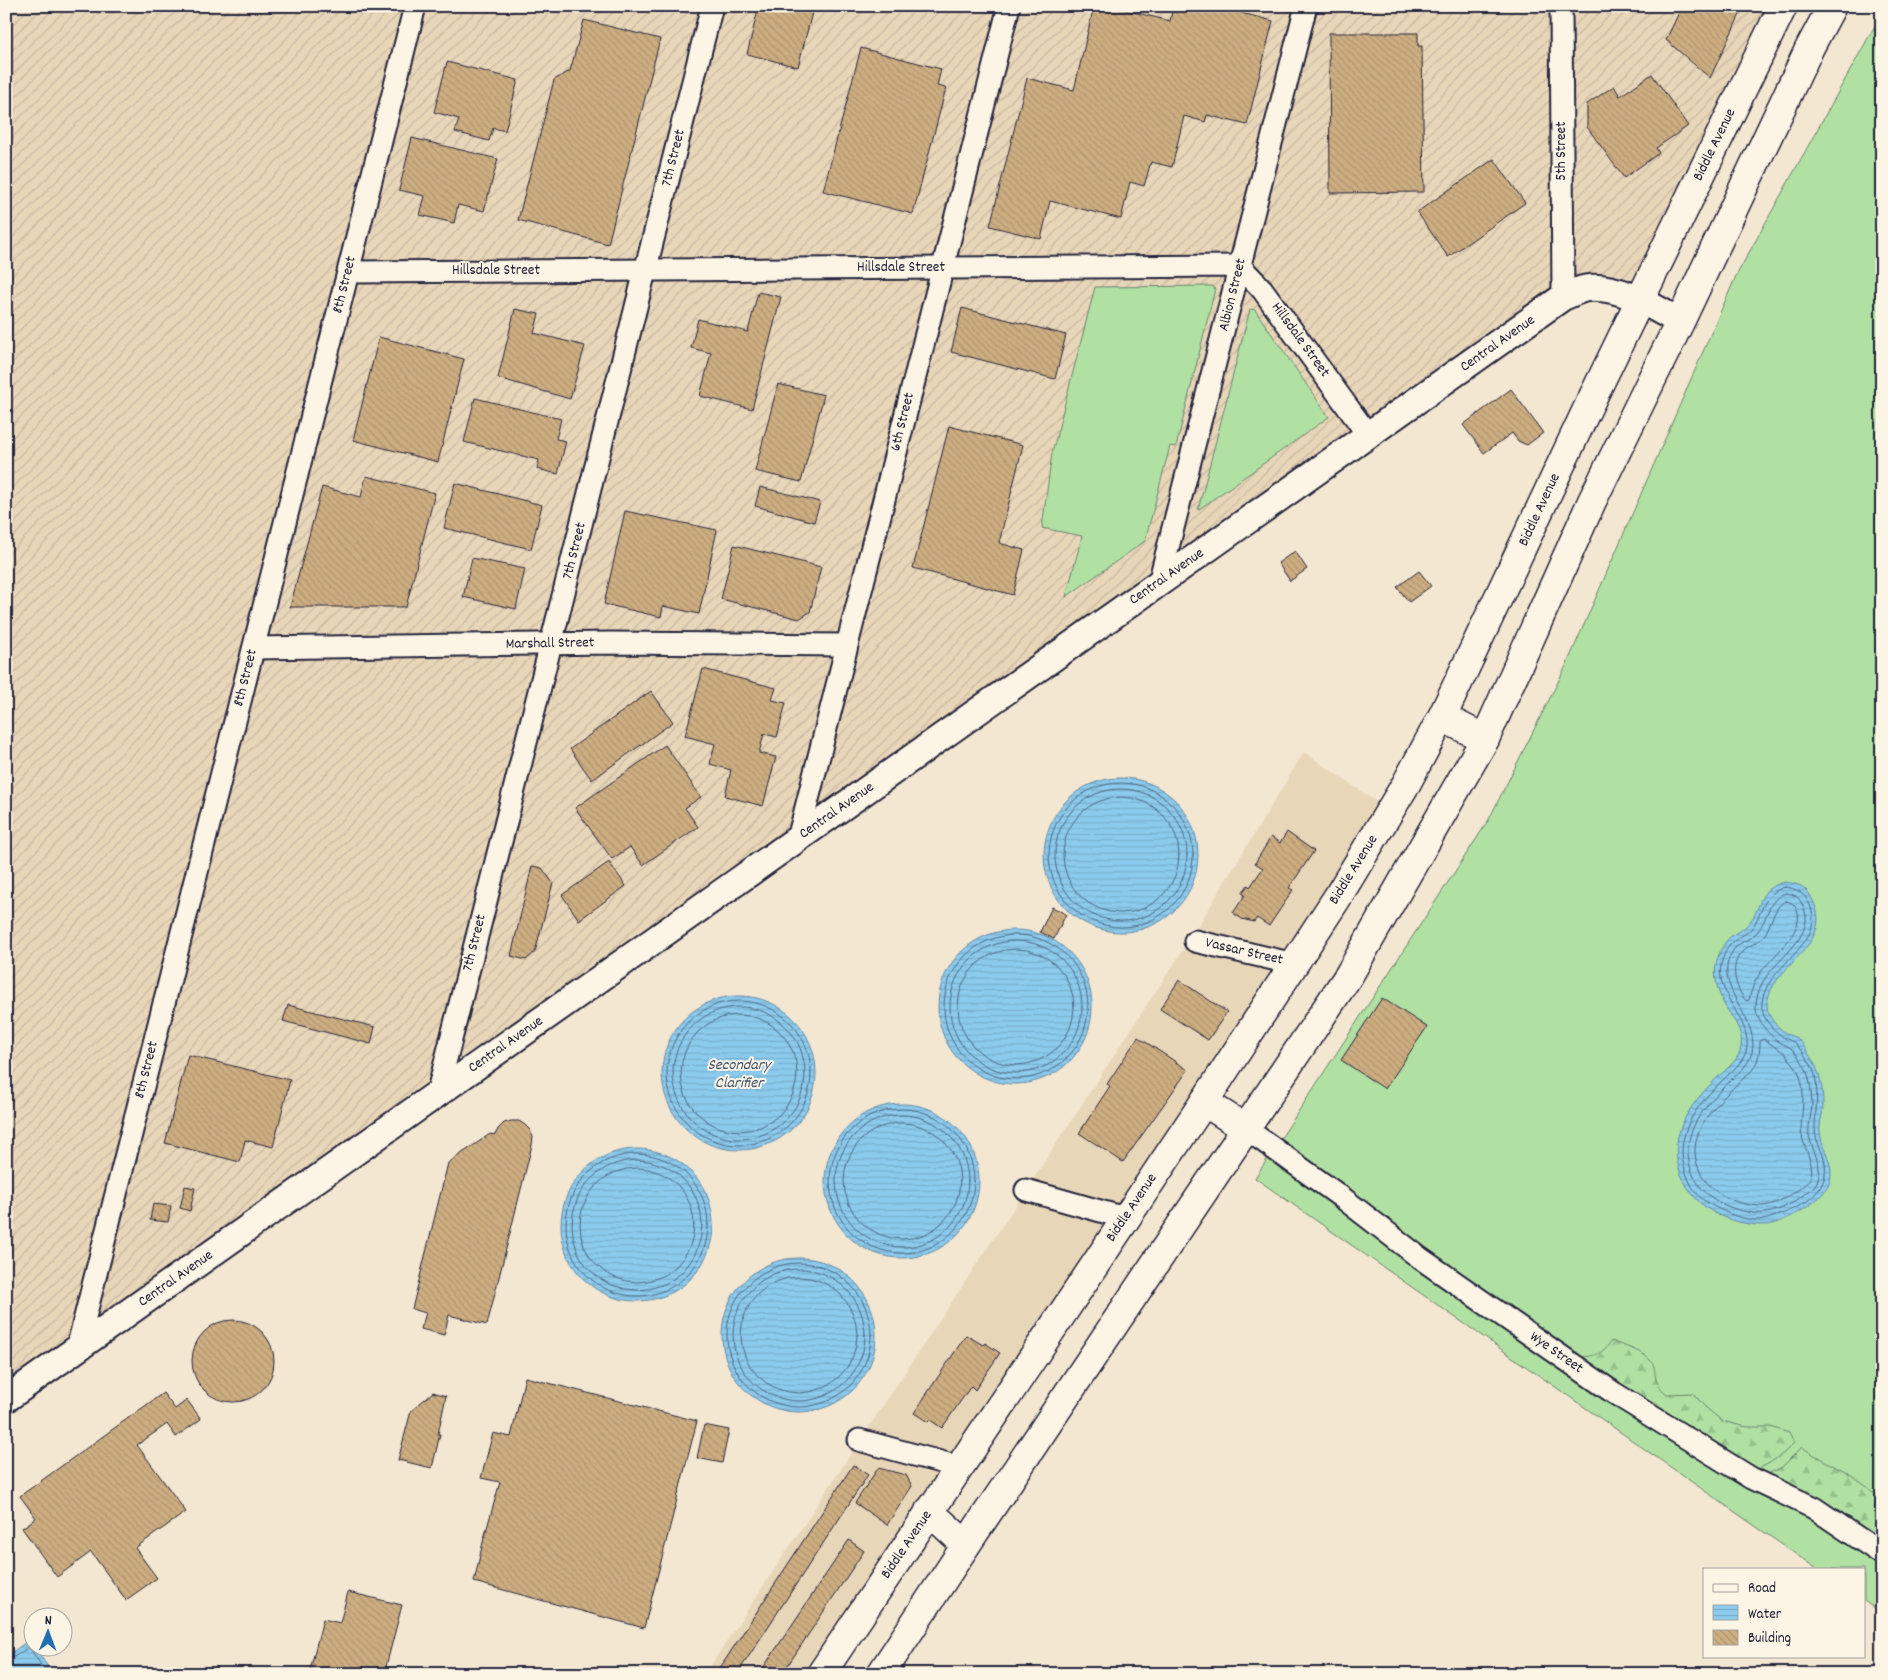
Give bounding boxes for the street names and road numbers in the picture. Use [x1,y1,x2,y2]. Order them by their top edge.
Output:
street label: Biddle Avenue [1688,105,1742,185]
street label: 5th Street [1551,121,1573,181]
street label: 7th Street [656,127,692,189]
street label: 8th Street [327,254,363,316]
street label: Albion Street [1213,256,1253,334]
street label: Hillsdale Street [857,257,945,279]
street label: Hillsdale Street [452,260,540,282]
street label: Hillsdale Street [1265,298,1335,382]
street label: Central Avenue [1456,310,1540,378]
street label: 6th Street [885,390,921,454]
street label: Biddle Avenue [1513,469,1567,550]
street label: 7th Street [557,520,593,582]
street label: Central Avenue [1125,543,1209,611]
street label: Marshall Street [505,632,595,656]
street label: 8th Street [228,647,264,709]
street label: Central Avenue [795,777,879,845]
street label: Biddle Avenue [1324,831,1384,909]
street label: 7th Street [457,912,493,974]
street label: Vassar Street [1203,932,1286,972]
street label: Central Avenue [464,1011,548,1079]
street label: 8th Street [129,1039,165,1101]
street label: Biddle Avenue [1101,1169,1163,1247]
street label: Central Avenue [134,1245,218,1313]
street label: Wye Street [1525,1326,1588,1380]
street label: Biddle Avenue [876,1506,938,1584]

